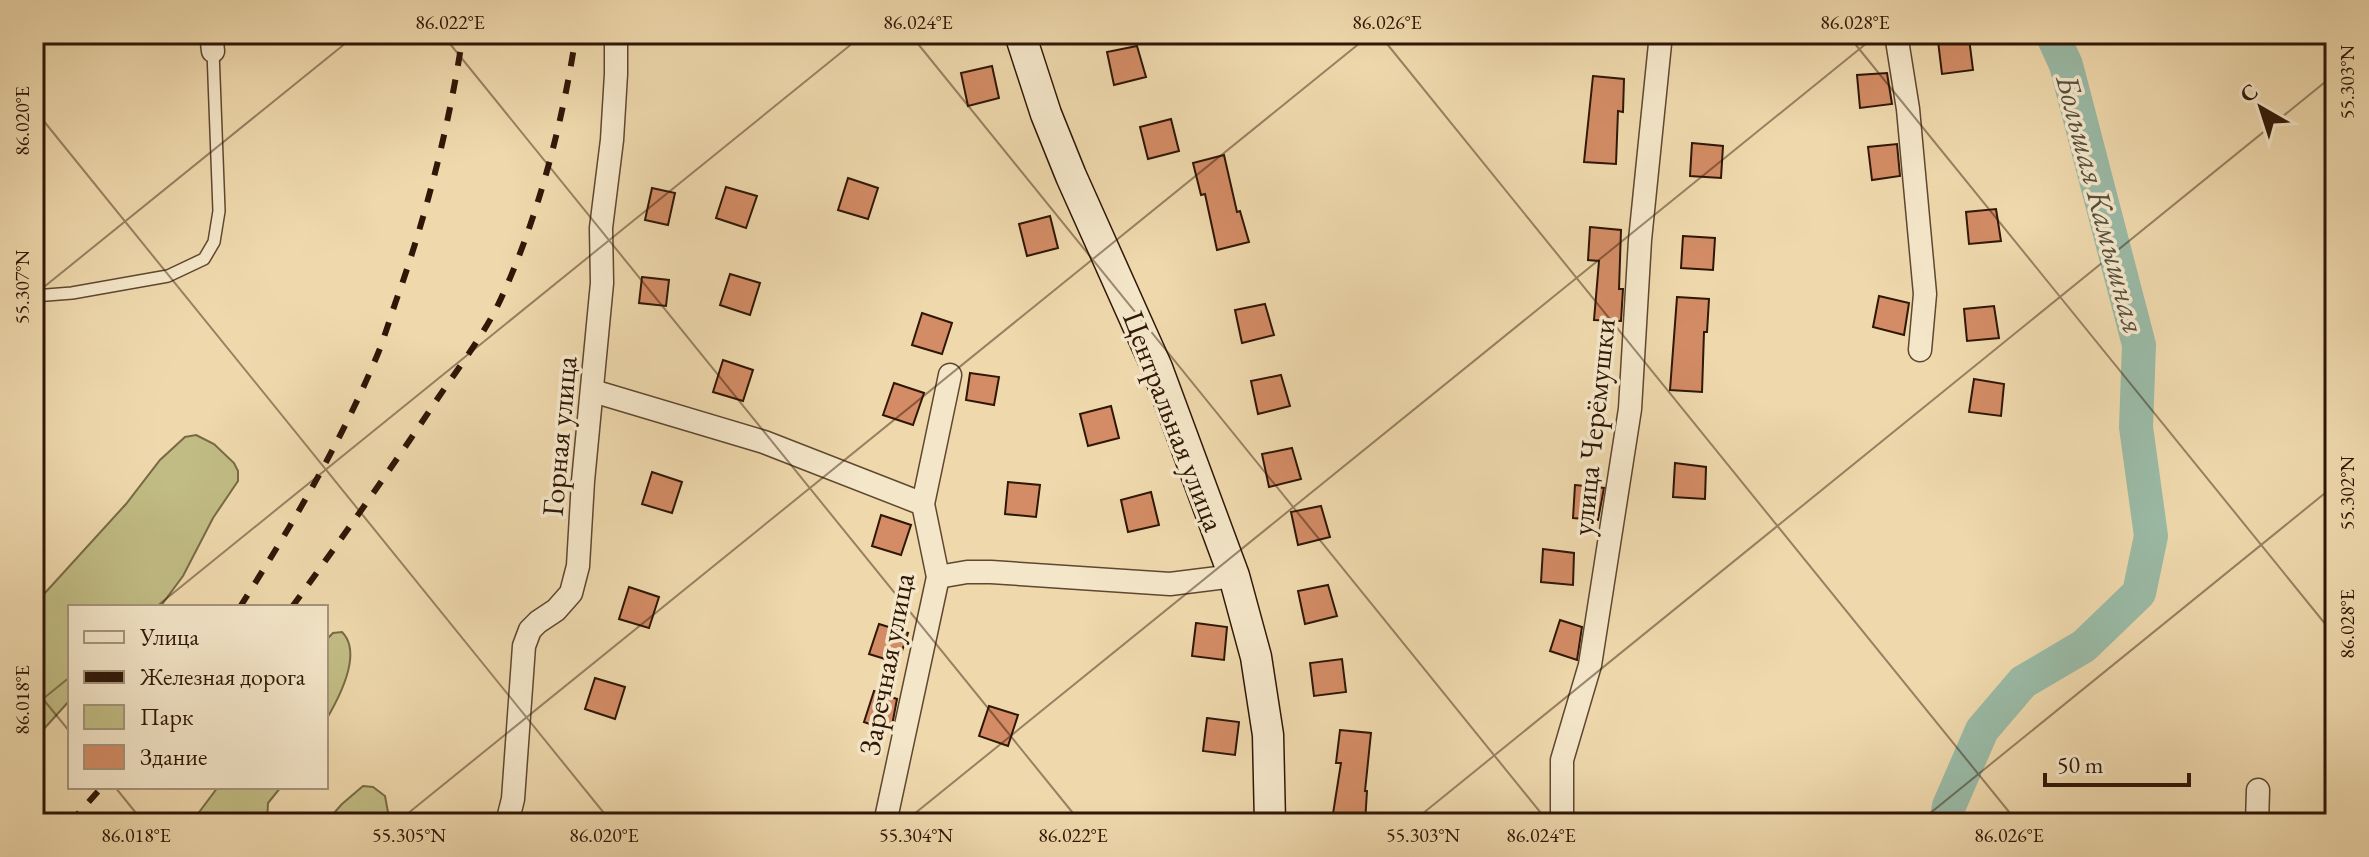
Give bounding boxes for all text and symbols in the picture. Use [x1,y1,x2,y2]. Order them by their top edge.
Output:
text: 86.022°E [415,9,485,35]
text: 86.024°E [883,9,953,35]
text: 86.026°E [1352,9,1422,35]
text: 86.028°E [1820,9,1890,35]
text: 55.303°N [2334,45,2360,119]
north arrow [2221,68,2301,148]
water label: Большая Камышная [2046,69,2156,338]
text: С [2234,77,2264,109]
text: 86.020°E [9,86,35,156]
text: 55.307°N [9,250,35,324]
street label: Центральная улица [1114,305,1234,537]
street label: улица Черёмушки [1562,316,1624,538]
street label: Горная улица [533,354,585,518]
text: 55.302°N [2334,456,2360,530]
street label: Заречная улица [849,569,923,759]
text: 86.028°E [2334,589,2360,659]
legend [68,605,328,789]
text: Улица [139,621,199,652]
text: Железная дорога [139,661,306,692]
text: 86.018°E [9,665,35,735]
text: Парк [140,701,194,732]
scale bar [2045,737,2189,787]
text: Здание [140,741,207,772]
text: 50 m [2057,749,2104,780]
text: 86.018°E [101,822,171,848]
text: 55.305°N [372,822,446,848]
text: 86.020°E [569,822,639,848]
text: 55.304°N [879,822,953,848]
text: 86.022°E [1038,822,1108,848]
text: 55.303°N [1386,822,1460,848]
text: 86.024°E [1506,822,1576,848]
text: 86.026°E [1974,822,2044,848]

